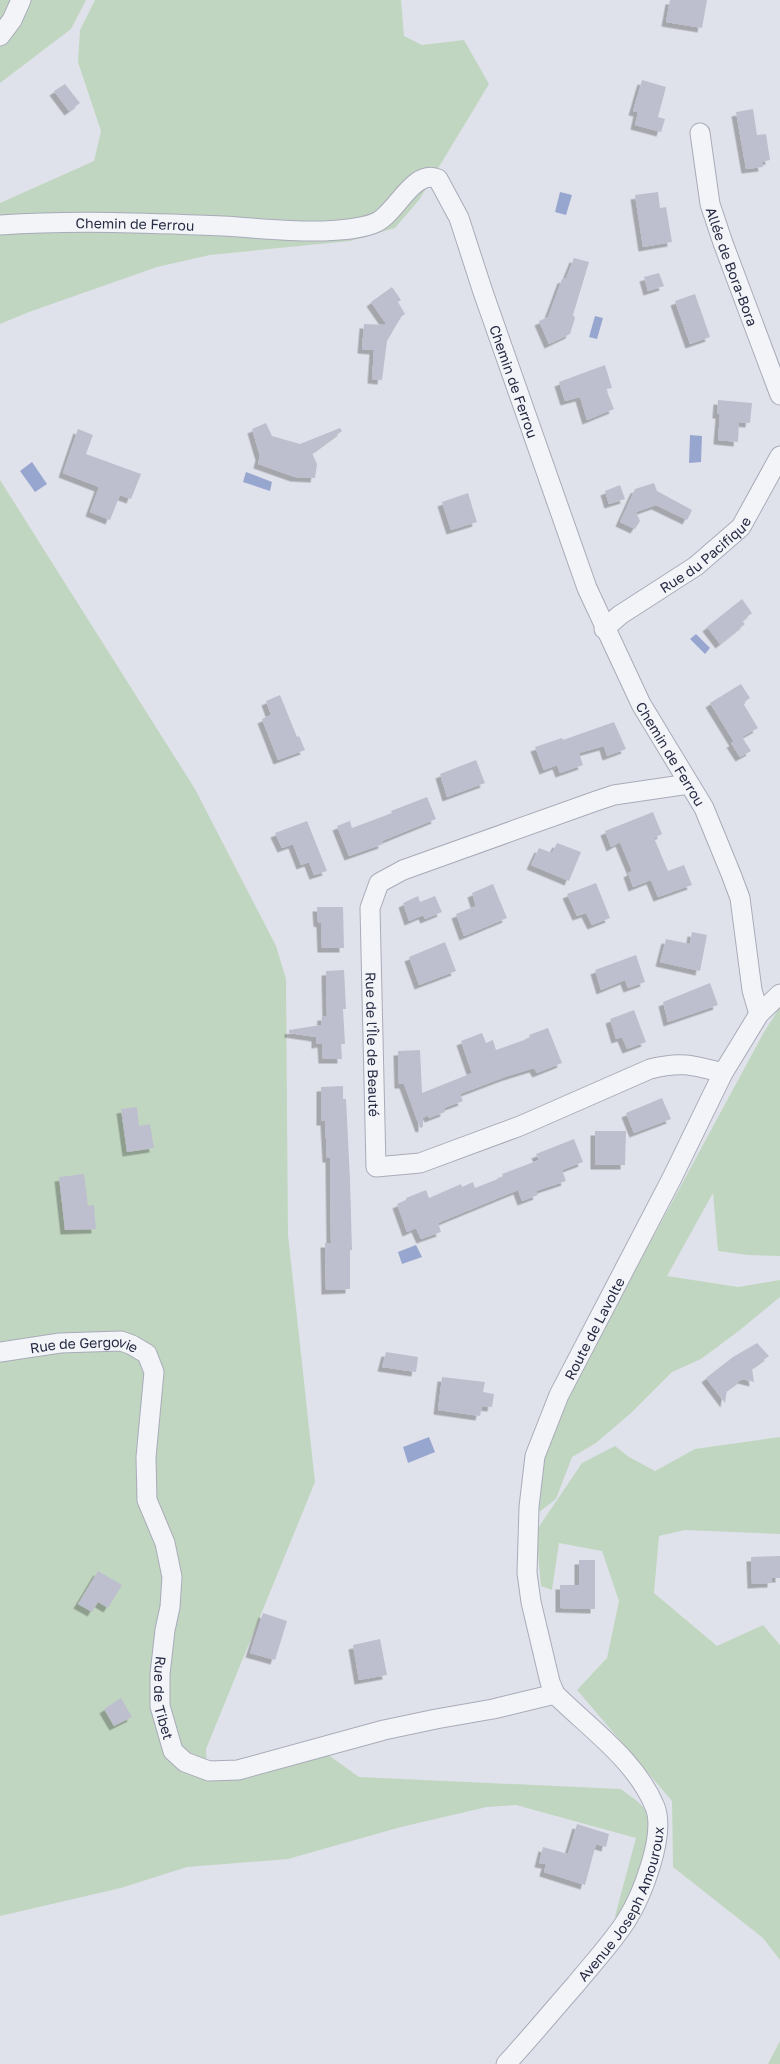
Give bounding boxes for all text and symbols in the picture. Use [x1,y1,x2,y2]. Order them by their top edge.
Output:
street label: Allée de Bora-Bora [703,205,762,328]
street label: Chemin de Ferrou [75,214,195,233]
street label: Chemin de Ferrou [487,322,542,440]
street label: Rue du Pacifique [656,513,754,596]
street label: Chemin de Ferrou [633,698,709,809]
street label: Rue de l'Île de Beauté [363,972,383,1117]
street label: Route de Lavolte [560,1274,628,1382]
street label: Rue de Gergovie [29,1332,142,1356]
street label: Rue de Tibet [152,1655,178,1741]
street label: Avenue Joseph Amouroux [574,1826,666,1984]

